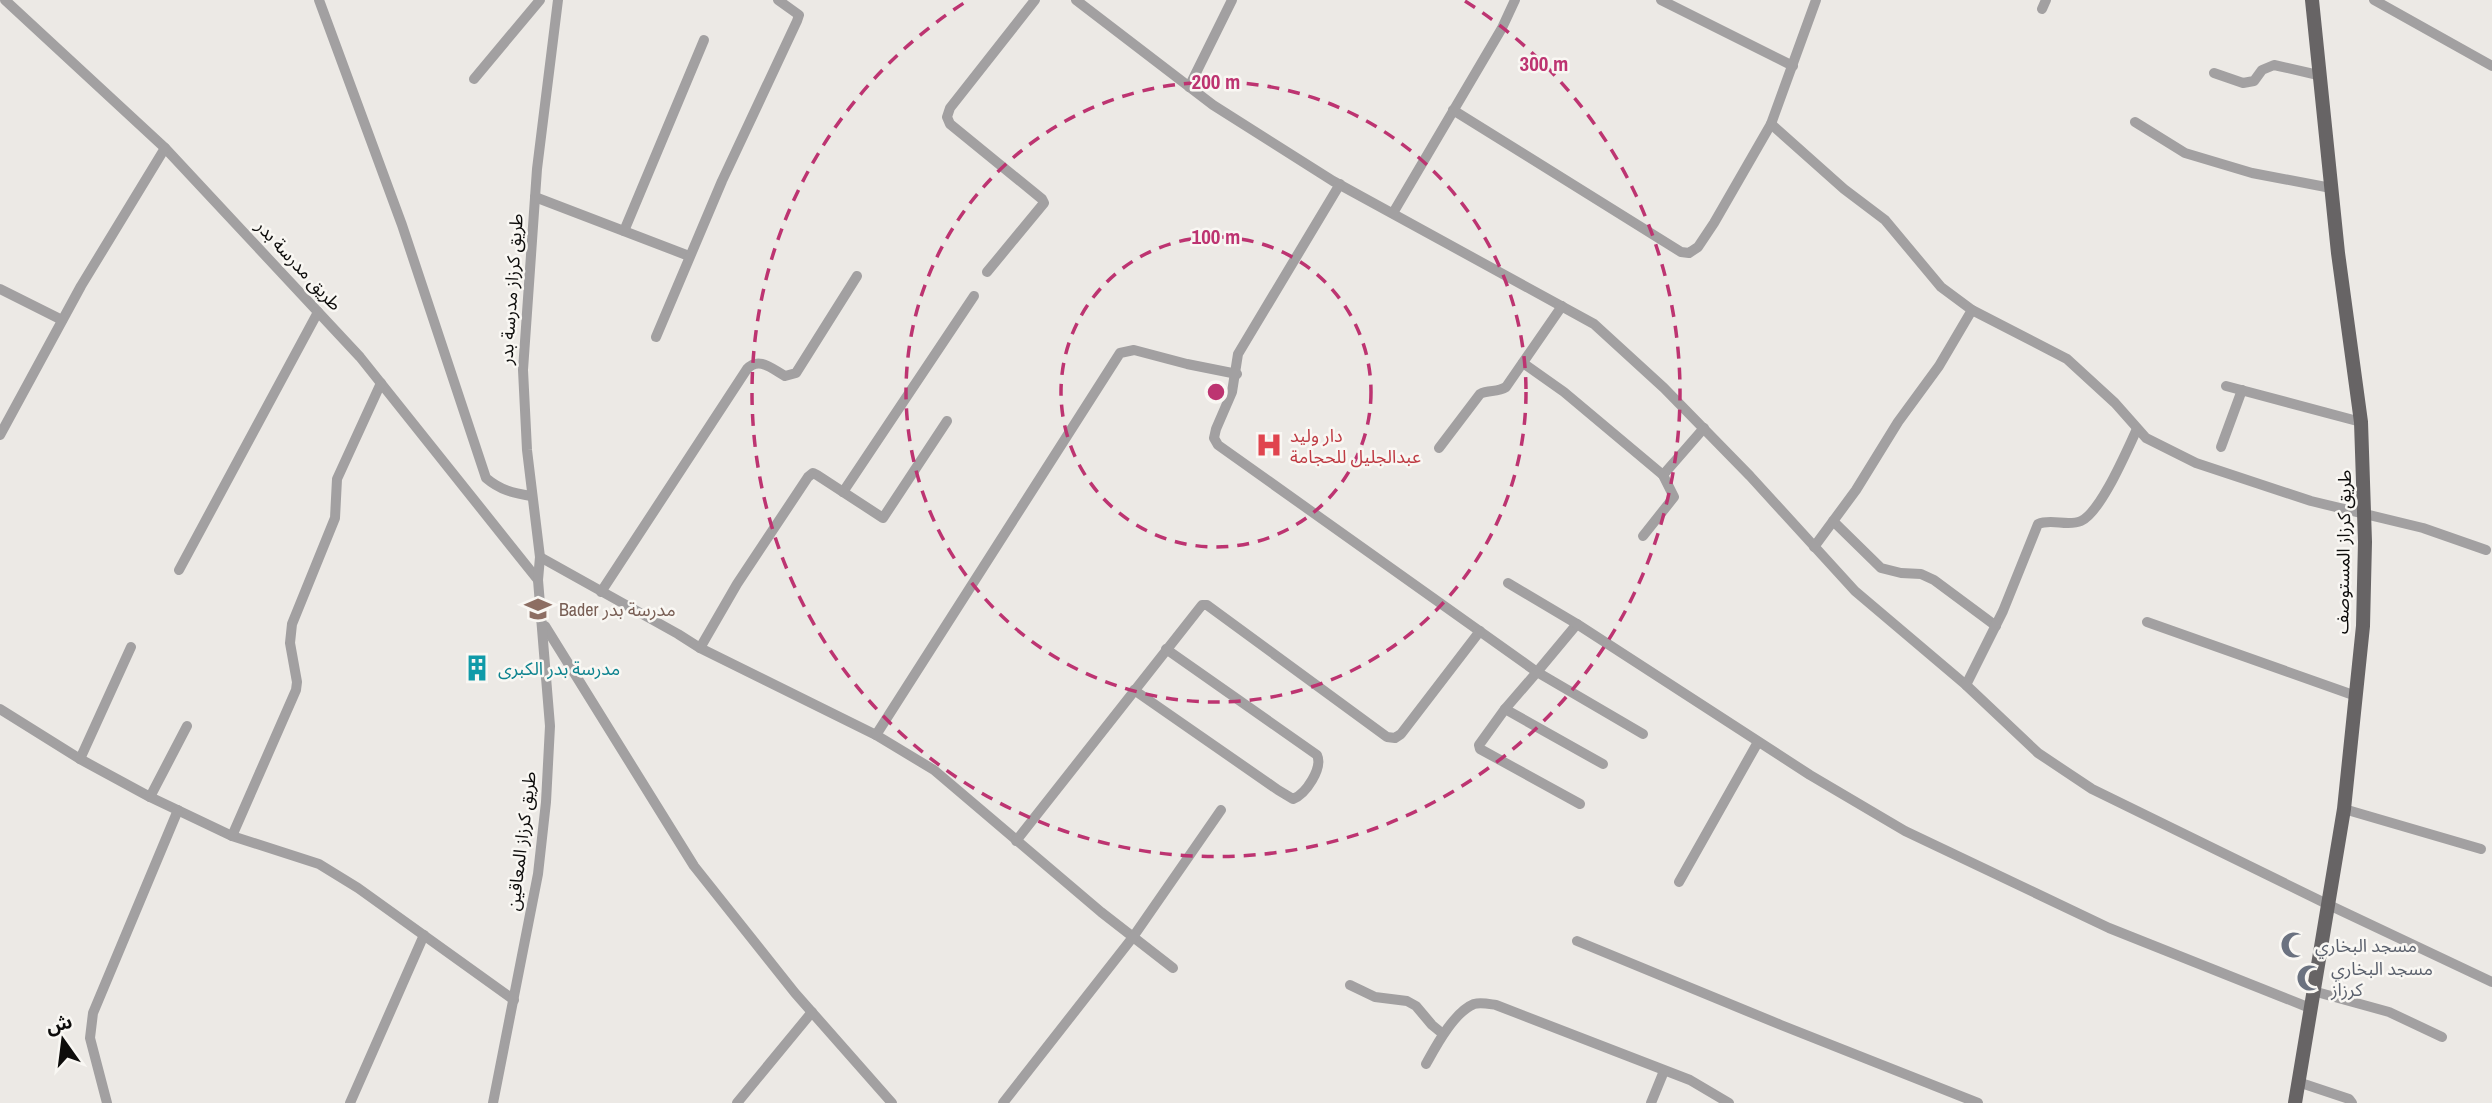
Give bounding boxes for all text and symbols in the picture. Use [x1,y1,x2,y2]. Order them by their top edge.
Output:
text: 300 m [1520,49,1568,78]
text: 200 m [1192,67,1240,96]
street label: طريق مدرسة بدر [250,213,348,316]
street label: طريق كرزاز مدرسة بدر [493,213,529,366]
text: 100 m [1192,222,1240,251]
centre of rings [1204,380,1228,404]
place label: دار وليد عبدالجليل للحجامة [1290,423,1421,469]
hospital icon: دار وليد عبدالجليل للحجامة [1254,430,1284,460]
street label: طريق كرزاز المستوصف [2329,470,2357,634]
school or university icon: Bader مدرسة بدر [523,594,553,624]
place label: Bader مدرسة بدر [559,597,676,622]
building icon: مدرسة بدر الكبرى [462,653,492,683]
place label: مدرسة بدر الكبرى [498,656,620,681]
street label: طريق كرزاز المعاقين [500,770,542,912]
mosque icon: مسجد البخاري [2279,930,2309,960]
place label: مسجد البخاري [2315,933,2417,959]
place label: مسجد البخاري كرزاز [2330,956,2433,1002]
mosque icon: مسجد البخاري كرزاز [2295,963,2325,993]
north arrow [28,1005,98,1075]
text: ش [43,1008,75,1039]

